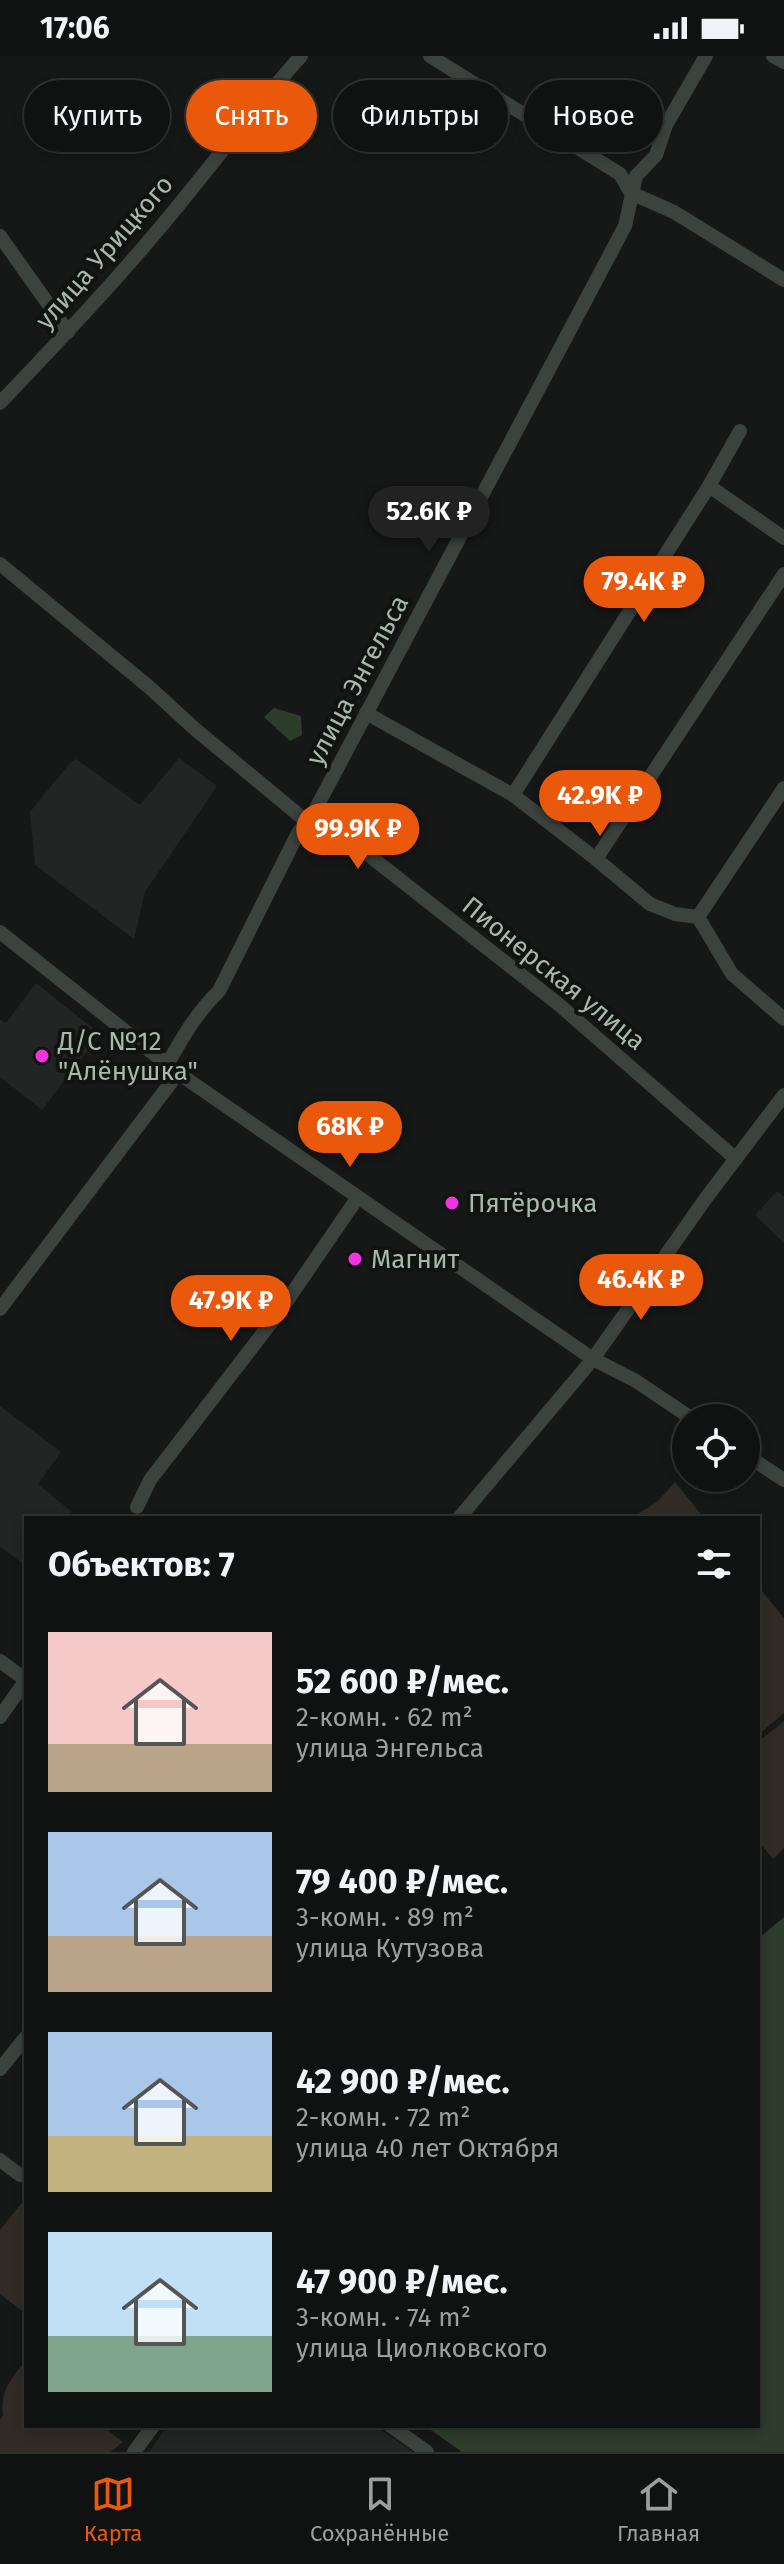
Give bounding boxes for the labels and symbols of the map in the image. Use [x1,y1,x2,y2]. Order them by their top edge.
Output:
street label: улица Урицкого [29,169,180,336]
pin: 52.6K ₽ [355,486,503,554]
pin: 79.4K ₽ [570,556,718,624]
street label: улица Энгельса [300,590,415,770]
pin: 42.9K ₽ [526,770,674,838]
pin: 99.9K ₽ [284,803,432,871]
street label: Пионерская улица [456,890,652,1057]
place label: Д/С №12 "Алёнушка" [57,1026,198,1087]
marker: Д/С №12 "Алёнушка" [33,1047,51,1065]
pin: 68K ₽ [294,1101,406,1169]
place label: Пятёрочка [468,1188,597,1219]
marker: Пятёрочка [443,1194,461,1212]
place label: Магнит [371,1244,460,1275]
marker: Магнит [346,1250,364,1268]
pin: 46.4K ₽ [567,1254,715,1322]
pin: 47.9K ₽ [157,1275,305,1343]

